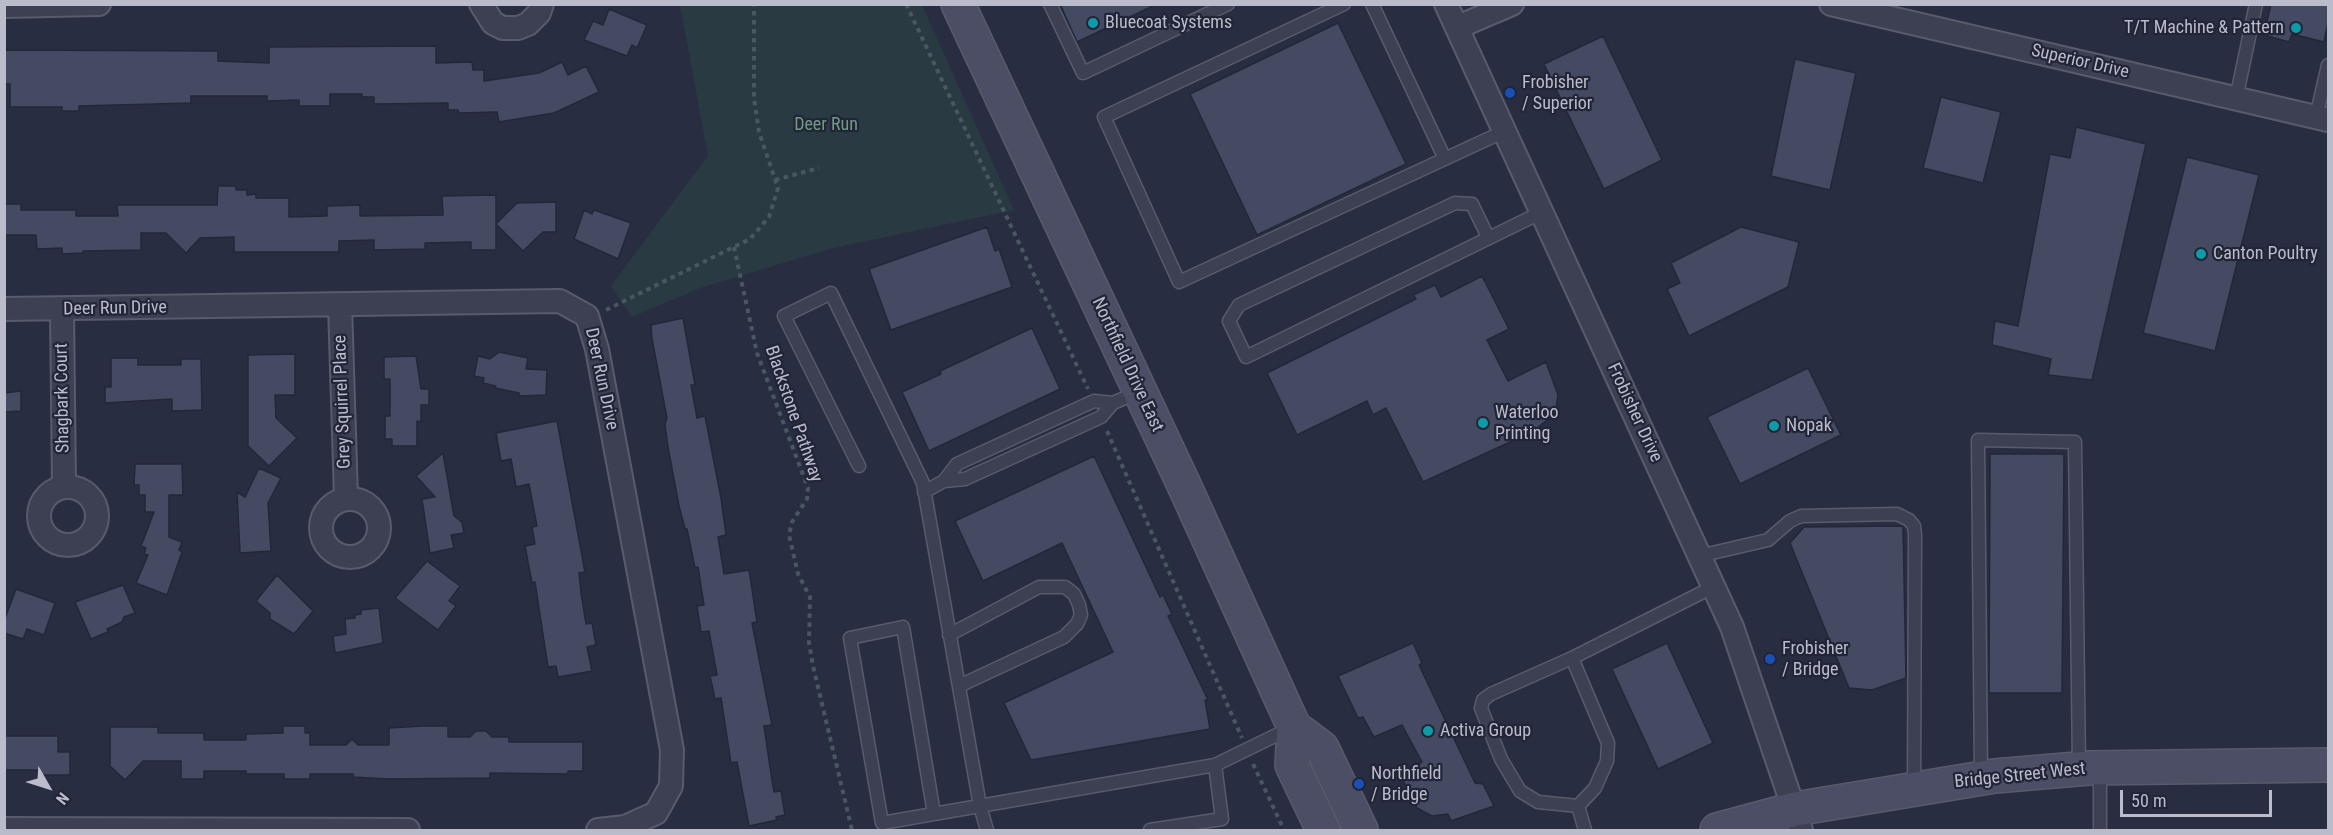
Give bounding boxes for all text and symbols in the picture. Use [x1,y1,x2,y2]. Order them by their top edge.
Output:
place label: Bluecoat Systems [1105,12,1232,34]
marker: Bluecoat Systems [1086,16,1100,30]
place label: T/T Machine & Pattern [2124,17,2284,39]
marker: T/T Machine & Pattern [2289,21,2303,35]
street label: Superior Drive [2029,40,2131,84]
place label: Frobisher / Superior [1522,72,1592,115]
marker: Frobisher / Superior [1503,86,1517,100]
park label: Deer Run [794,114,858,136]
place label: Canton Poultry [2213,243,2318,265]
marker: Canton Poultry [2194,247,2208,261]
street label: Northfield Drive East [1086,294,1168,436]
street label: Deer Run Drive [63,297,167,321]
street label: Deer Run Drive [580,326,622,432]
street label: Grey Squirrel Place [330,335,356,469]
street label: Shagbark Court [51,343,75,453]
street label: Blackstone Pathway [760,343,826,485]
street label: Frobisher Drive [1602,360,1666,466]
place label: Waterloo Printing [1495,402,1558,444]
place label: Nopak [1786,415,1832,437]
marker: Waterloo Printing [1476,416,1490,430]
marker: Nopak [1767,419,1781,433]
place label: Frobisher / Bridge [1782,638,1849,680]
marker: Frobisher / Bridge [1763,652,1777,666]
place label: Activa Group [1440,720,1531,742]
marker: Activa Group [1421,724,1435,738]
north arrow [18,757,78,817]
street label: Bridge Street West [1953,758,2087,794]
place label: Northfield / Bridge [1371,763,1441,806]
marker: Northfield / Bridge [1352,777,1366,791]
scale bar [2123,778,2274,816]
text: N [52,789,73,808]
text: 50 m [2131,790,2166,811]

